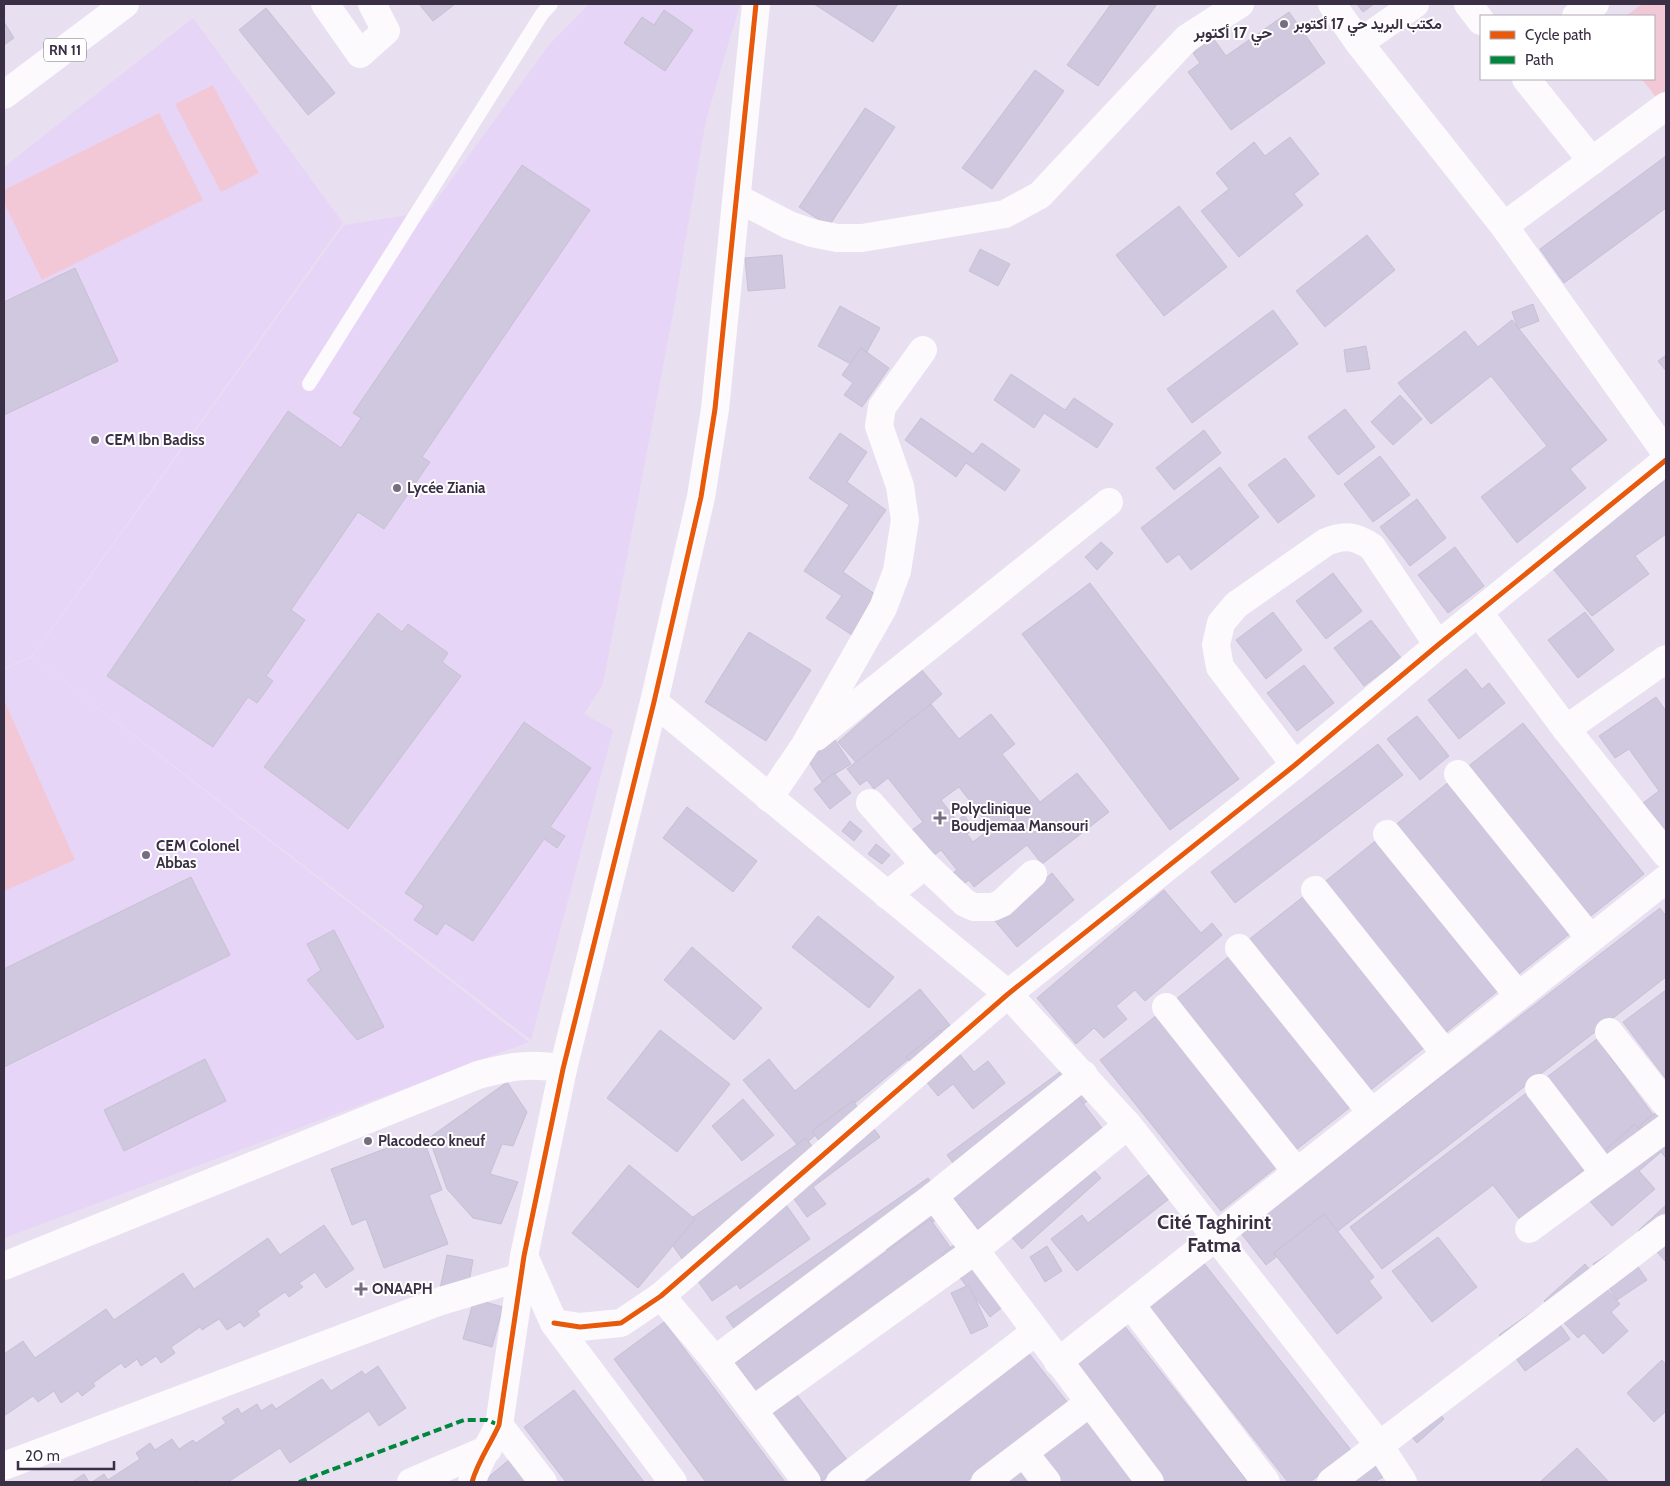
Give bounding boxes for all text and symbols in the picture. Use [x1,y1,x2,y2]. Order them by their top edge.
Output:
place label: مكتب البريد حي 17 أكتوبر [1293,15,1442,37]
legend [1480,15,1655,80]
marker: مكتب البريد حي 17 أكتوبر [1278,18,1290,30]
district label: حي 17 أكتوبر [1193,23,1272,46]
text: Cycle path [1525,26,1591,44]
road number: RN 11 [44,38,86,62]
text: Path [1525,51,1554,69]
place label: CEM Ibn Badiss [105,431,205,449]
marker: CEM Ibn Badiss [89,434,101,446]
place label: Lycée Ziania [407,479,486,497]
marker: Lycée Ziania [391,482,403,494]
place label: Polyclinique Boudjemaa Mansouri [951,800,1088,835]
marker: Polyclinique Boudjemaa Mansouri [933,811,947,825]
place label: CEM Colonel Abbas [156,837,239,872]
marker: CEM Colonel Abbas [140,849,152,861]
place label: Placodeco kneuf [378,1132,485,1150]
marker: Placodeco kneuf [362,1135,374,1147]
district label: Cité Taghirint Fatma [1157,1210,1271,1257]
place label: ONAAPH [372,1280,433,1298]
marker: ONAAPH [354,1282,368,1296]
scale bar [18,1438,114,1470]
text: 20 m [25,1447,60,1465]

